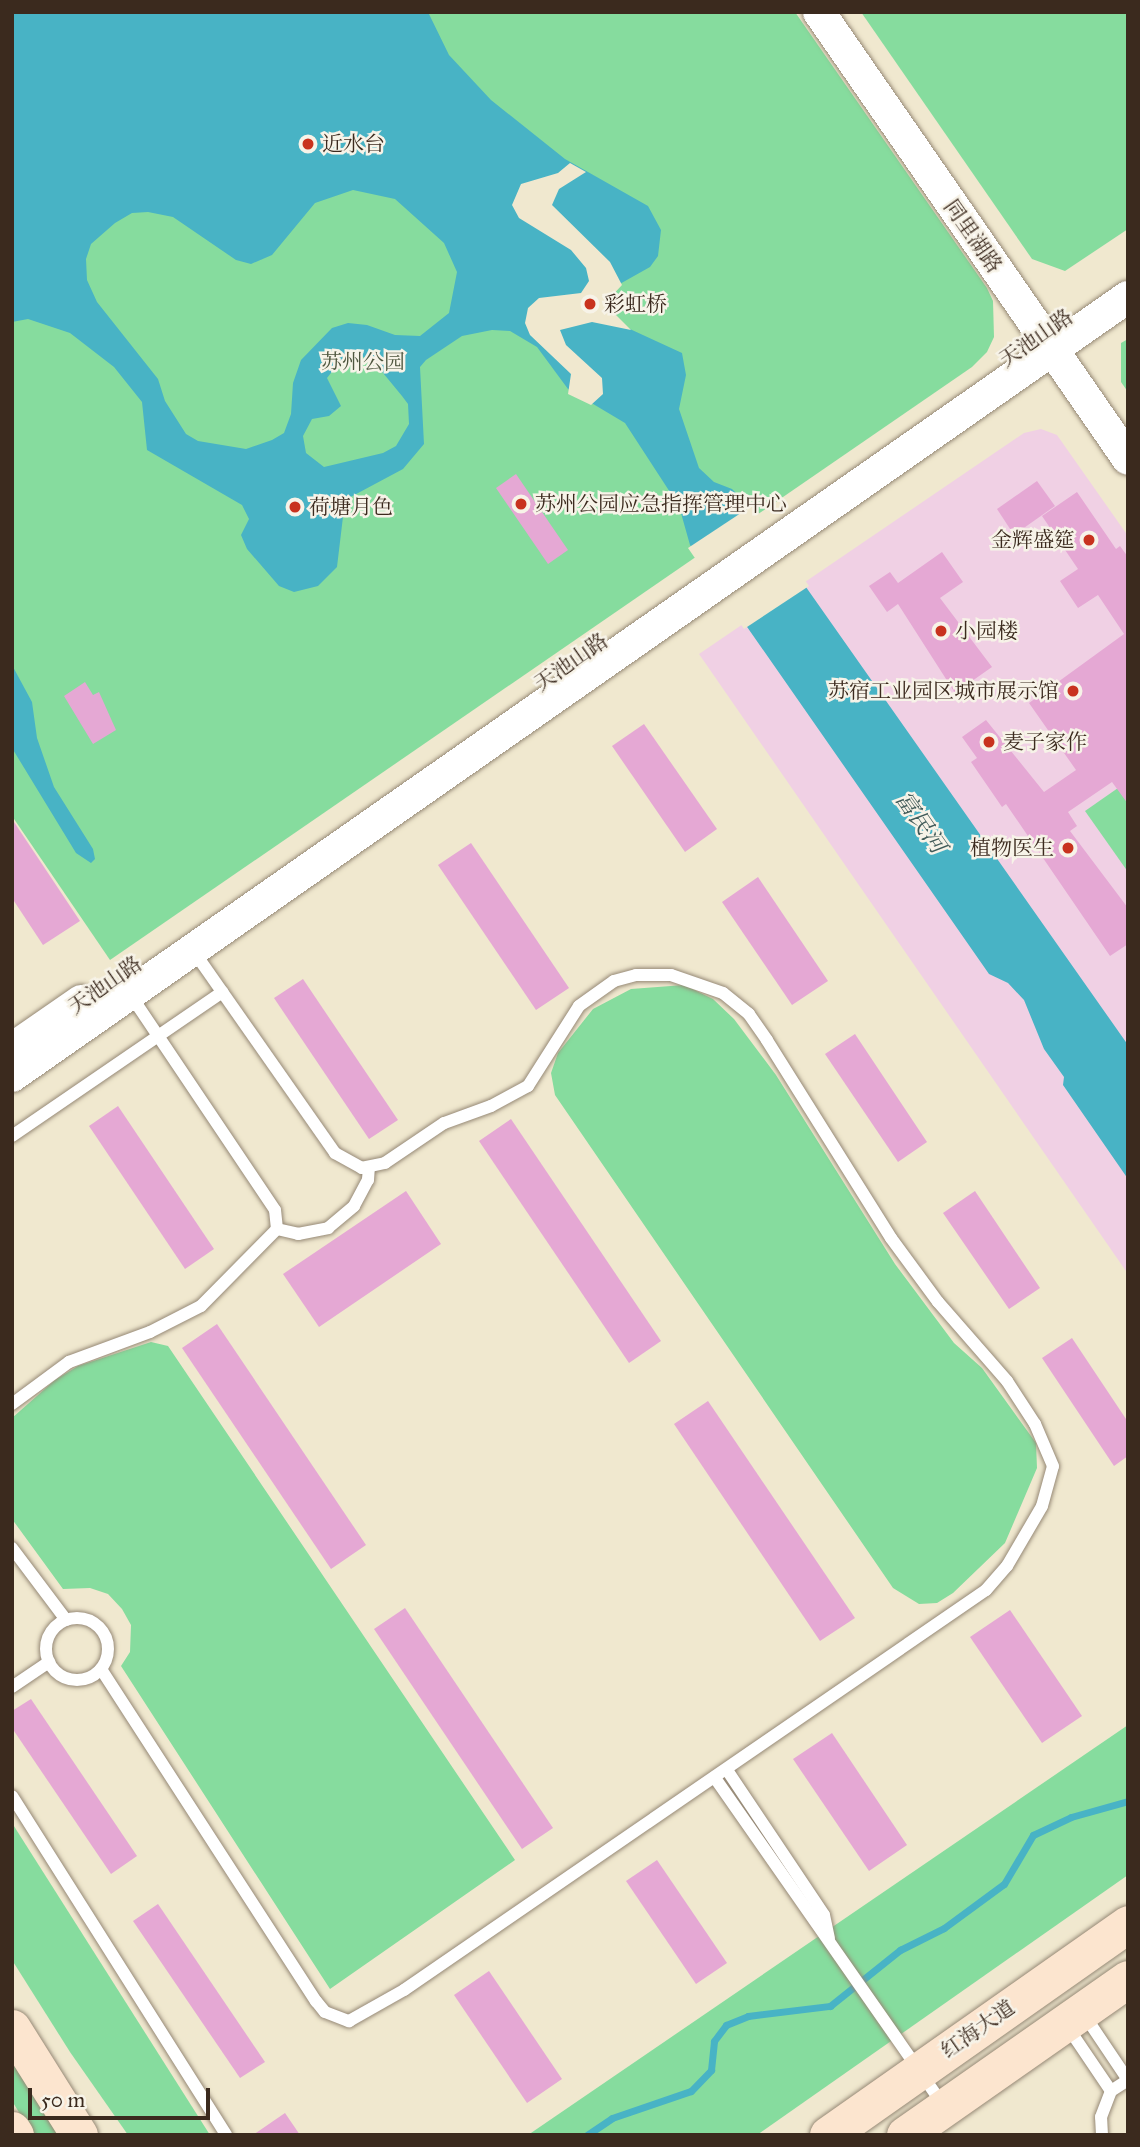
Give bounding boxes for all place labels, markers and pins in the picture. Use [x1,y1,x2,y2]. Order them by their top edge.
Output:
place label: 近水台 [322,131,385,157]
marker: 近水台 [300,136,316,152]
place label: 彩虹桥 [604,291,667,317]
marker: 彩虹桥 [582,296,598,312]
place label: 苏州公园应急指挥管理中心 [535,491,787,517]
place label: 荷塘月色 [309,494,393,520]
marker: 苏州公园应急指挥管理中心 [513,496,529,512]
marker: 荷塘月色 [287,499,303,515]
place label: 金辉盛筵 [991,527,1075,553]
marker: 金辉盛筵 [1081,532,1097,548]
place label: 小园楼 [955,618,1018,644]
marker: 小园楼 [933,623,949,639]
place label: 苏宿工业园区城市展示馆 [828,678,1059,704]
marker: 苏宿工业园区城市展示馆 [1065,683,1081,699]
place label: 麦子家作 [1003,729,1087,755]
marker: 麦子家作 [981,734,997,750]
place label: 植物医生 [970,835,1054,861]
marker: 植物医生 [1060,840,1076,856]

